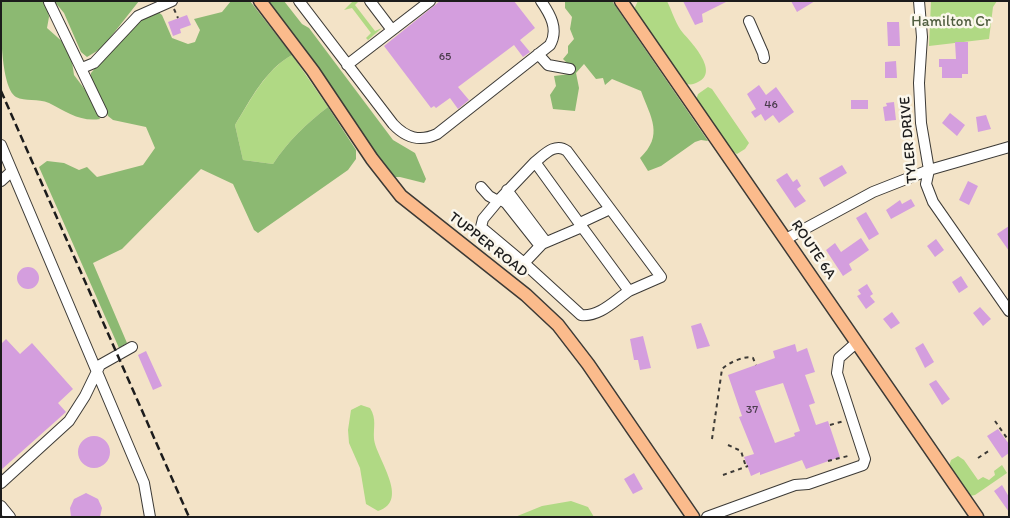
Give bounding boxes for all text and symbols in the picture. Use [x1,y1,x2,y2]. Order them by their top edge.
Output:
park label: Hamilton Cr [911,13,991,31]
house number: 65 [439,50,451,64]
street label: TYLER DRIVE [896,96,922,184]
house number: 46 [764,98,778,112]
street label: TUPPER ROAD [445,208,531,282]
street label: ROUTE 6A [787,217,839,283]
house number: 37 [746,403,758,417]

